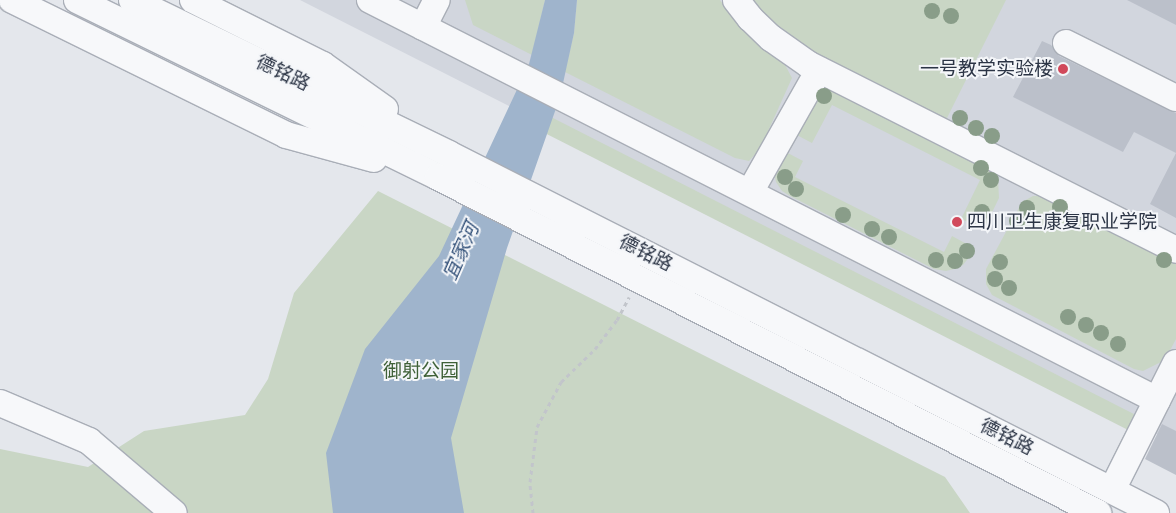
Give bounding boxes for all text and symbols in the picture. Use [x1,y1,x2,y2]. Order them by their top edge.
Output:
street label: 德铭路 [252,50,314,96]
place label: 一号教学实验楼 [920,58,1053,80]
marker: 一号教学实验楼 [1057,63,1069,75]
place label: 四川卫生康复职业学院 [967,211,1157,233]
marker: 四川卫生康复职业学院 [951,216,963,228]
water label: 宜家河 [437,219,483,283]
street label: 德铭路 [615,230,677,276]
park label: 御射公园 [383,360,459,382]
street label: 德铭路 [976,414,1038,460]

